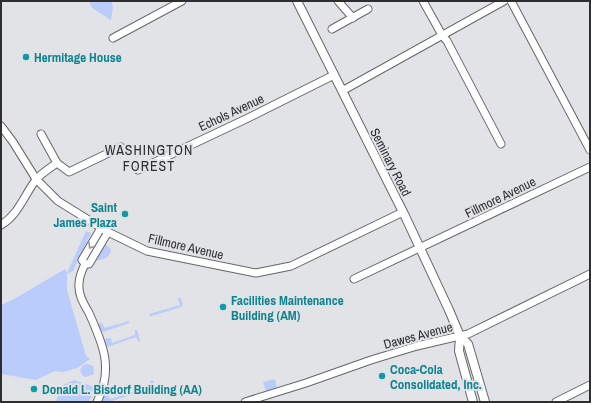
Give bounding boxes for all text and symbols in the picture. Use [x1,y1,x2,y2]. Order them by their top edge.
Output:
place label: Hermitage House [34,49,122,66]
marker: Hermitage House [21,52,31,62]
street label: Echols Avenue [196,90,267,135]
street label: Seminary Road [366,125,415,199]
district label: WASHINGTON FOREST [105,141,193,175]
street label: Fillmore Avenue [462,173,539,222]
place label: Saint James Plaza [54,199,117,231]
marker: Saint James Plaza [120,209,130,219]
street label: Fillmore Avenue [147,230,225,263]
one-way arrow [88,242,96,249]
place label: Facilities Maintenance Building (AM) [231,292,344,324]
marker: Facilities Maintenance Building (AM) [218,302,228,312]
street label: Dawes Avenue [382,318,455,353]
place label: Coca-Cola Consolidated, Inc. [390,361,482,393]
marker: Coca-Cola Consolidated, Inc. [377,371,387,381]
place label: Donald L. Bisdorf Building (AA) [42,381,202,398]
marker: Donald L. Bisdorf Building (AA) [29,384,39,394]

